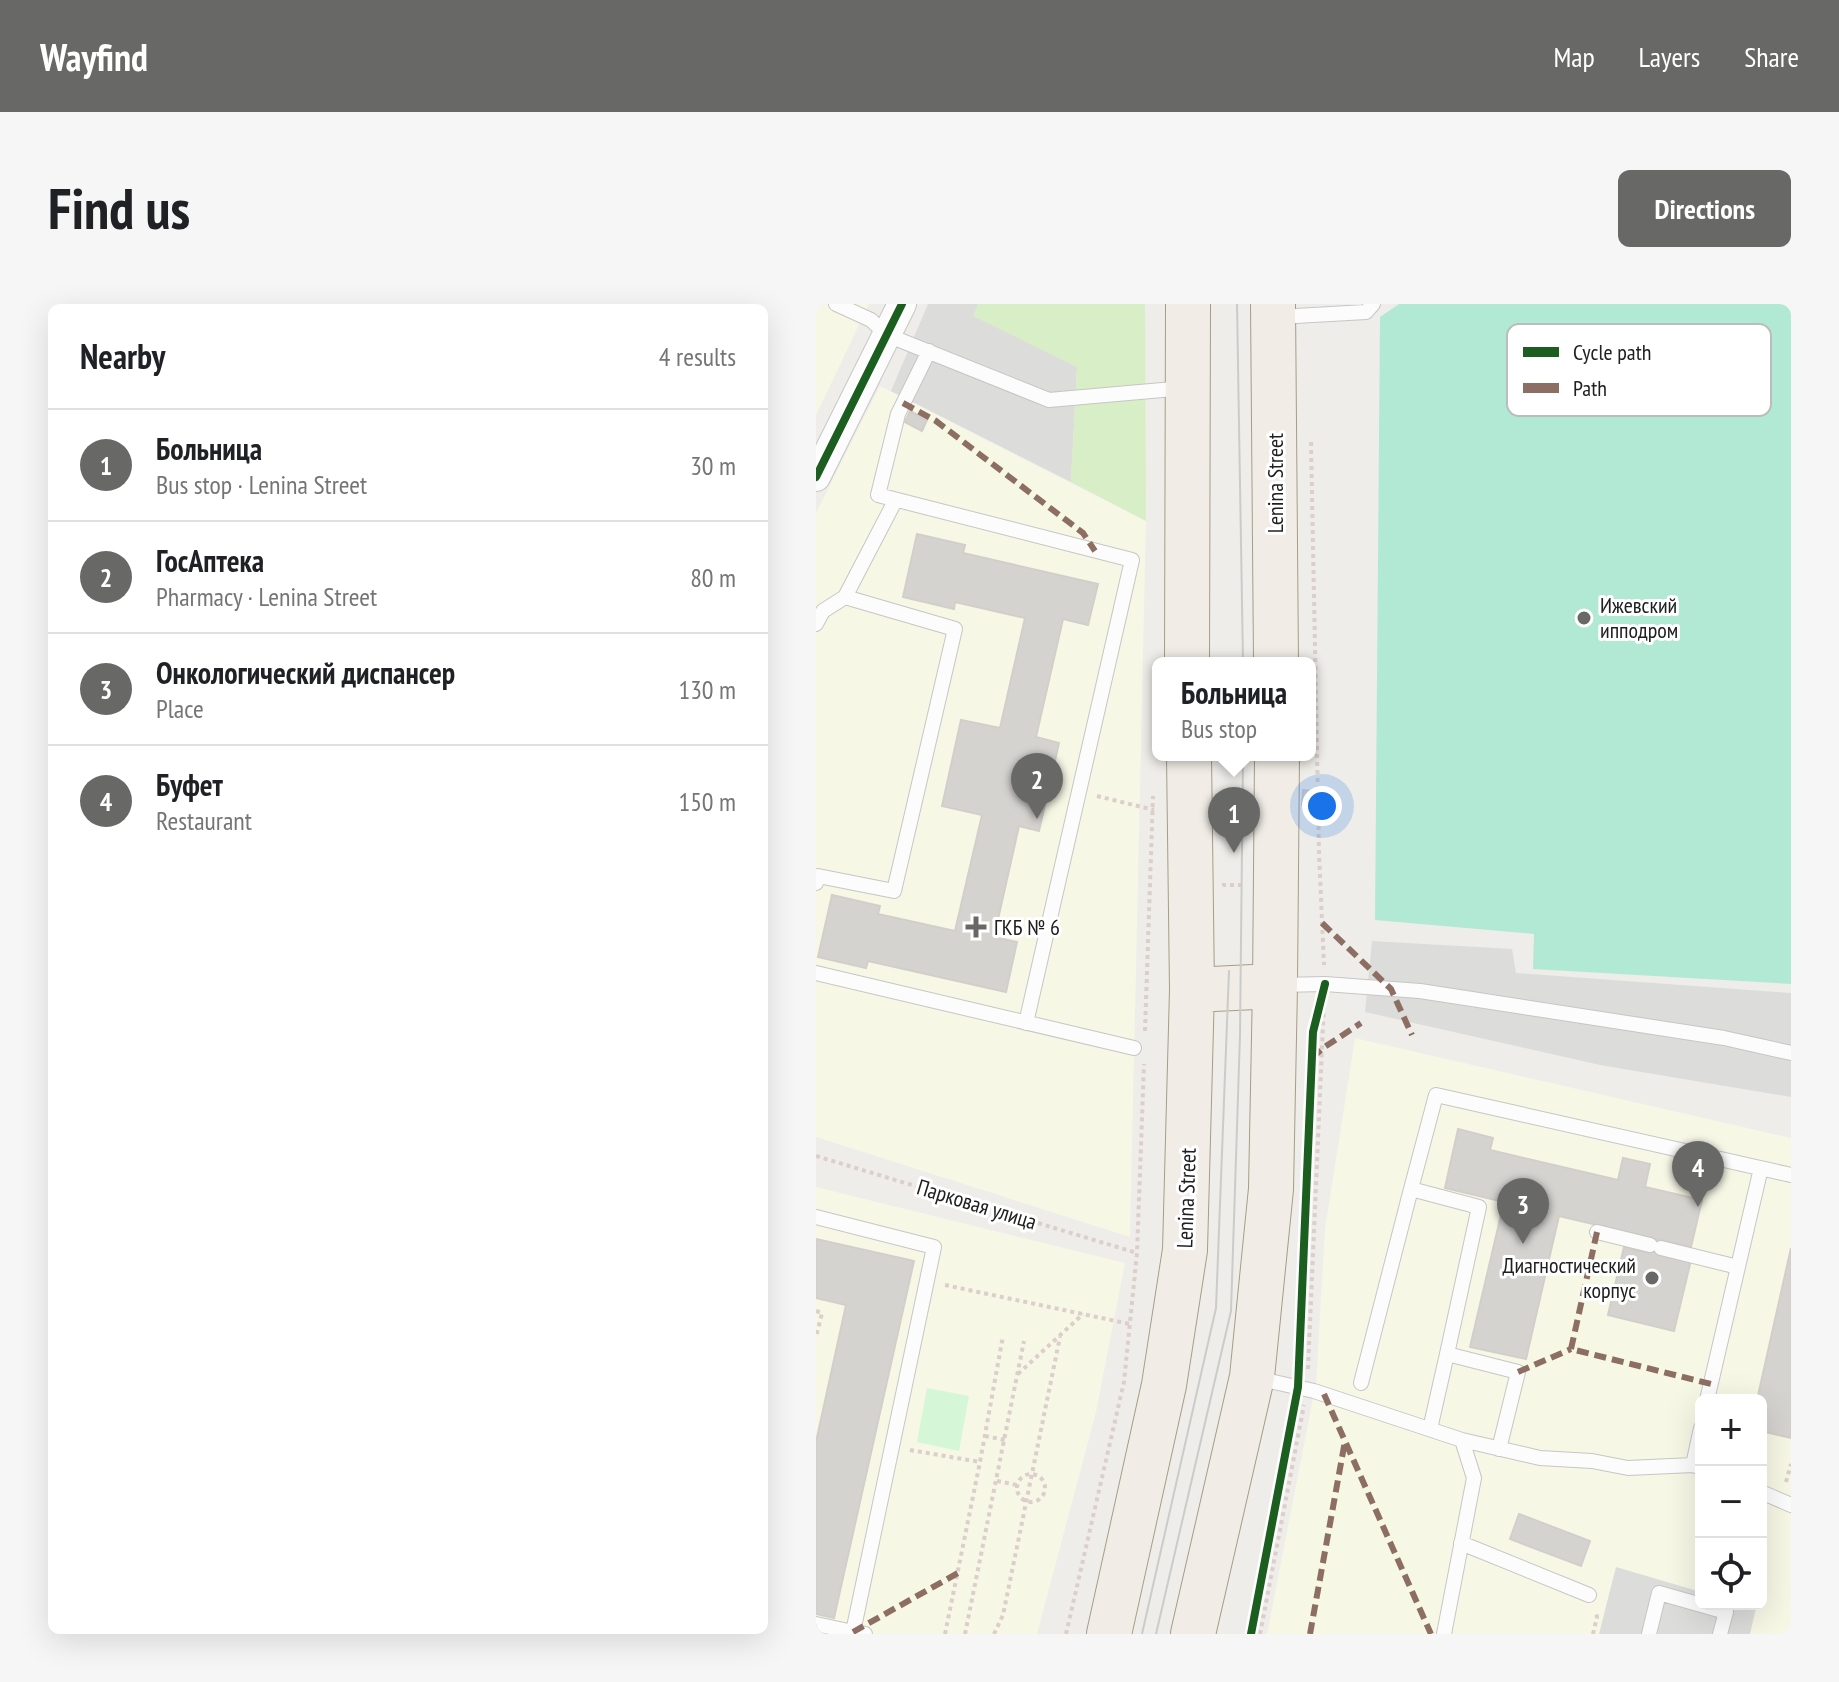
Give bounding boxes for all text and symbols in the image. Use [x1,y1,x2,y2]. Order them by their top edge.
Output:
text: Wayfind [40,32,148,81]
text: Map [1553,38,1595,75]
text: Layers [1639,38,1700,75]
text: Share [1744,38,1799,75]
button: Directions [1618,170,1791,247]
text: Find us [48,172,190,244]
legend [1507,324,1771,416]
text: Nearby [80,334,165,378]
text: Cycle path [1573,338,1651,366]
text: 4 results [659,340,736,373]
text: Path [1573,374,1607,402]
text: Больница [156,429,262,468]
street label: Lenina Street [1261,433,1289,533]
text: 1 [100,449,112,482]
text: 30 m [690,449,736,482]
text: Bus stop · Lenina Street [156,468,367,501]
text: ГосАптека [156,541,264,580]
text: 2 [100,561,112,594]
text: 80 m [690,561,736,594]
text: Pharmacy · Lenina Street [156,580,377,613]
place label: Ижевский ипподром [1600,591,1678,644]
marker: Ижевский ипподром [1575,609,1593,627]
text: Онкологический диспансер [156,653,455,692]
popup [1152,657,1316,761]
text: 3 [100,673,112,706]
text: 130 m [678,673,736,706]
text: Больница [1181,673,1287,712]
text: Place [156,692,204,725]
text: Bus stop [1181,712,1257,745]
pin: 2 [1011,753,1063,819]
text: Буфет [156,765,223,804]
text: 4 [100,785,112,818]
text: 150 m [678,785,736,818]
your location [1302,786,1342,826]
pin: 1 [1208,787,1260,853]
text: Restaurant [156,804,252,837]
place label: ГКБ № 6 [994,913,1060,941]
marker: ГКБ № 6 [965,916,987,938]
pin: 4 [1672,1141,1724,1207]
street label: Lenina Street [1170,1147,1202,1249]
street label: Парковая улица [914,1173,1040,1235]
pin: 3 [1497,1178,1549,1244]
place label: Диагностический корпус [1502,1251,1636,1304]
marker: Диагностический корпус [1643,1269,1661,1287]
map controls [1695,1394,1767,1610]
button: + [1695,1394,1767,1466]
button: − [1695,1466,1767,1538]
button: locate [1695,1538,1767,1610]

